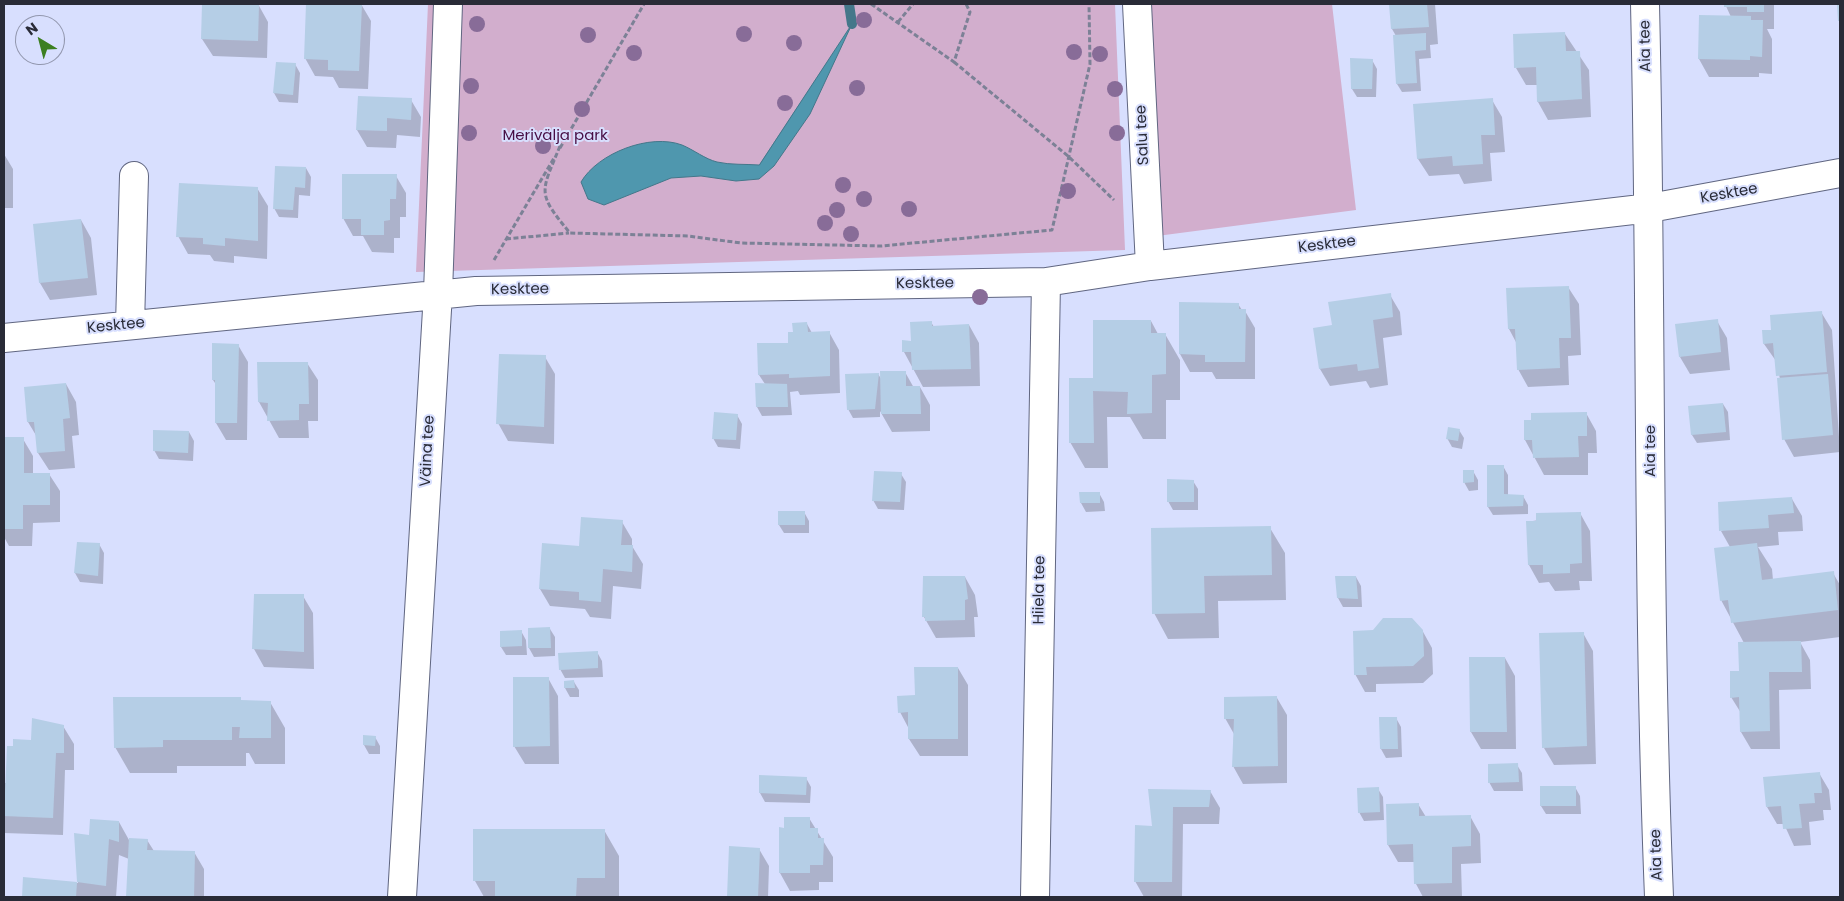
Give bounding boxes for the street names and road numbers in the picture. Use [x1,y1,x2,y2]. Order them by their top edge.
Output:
street label: Aia tee [1637,20,1655,72]
street label: Salu tee [1132,104,1154,166]
street label: Kesktee [1699,180,1759,208]
street label: Kesktee [1297,233,1357,257]
street label: Kesktee [896,274,954,294]
street label: Kesktee [491,280,549,300]
street label: Kesktee [86,314,146,338]
street label: Väina tee [417,415,439,487]
street label: Aia tee [1642,425,1660,477]
street label: Hiiela tee [1030,555,1050,625]
street label: Aia tee [1647,829,1667,881]

